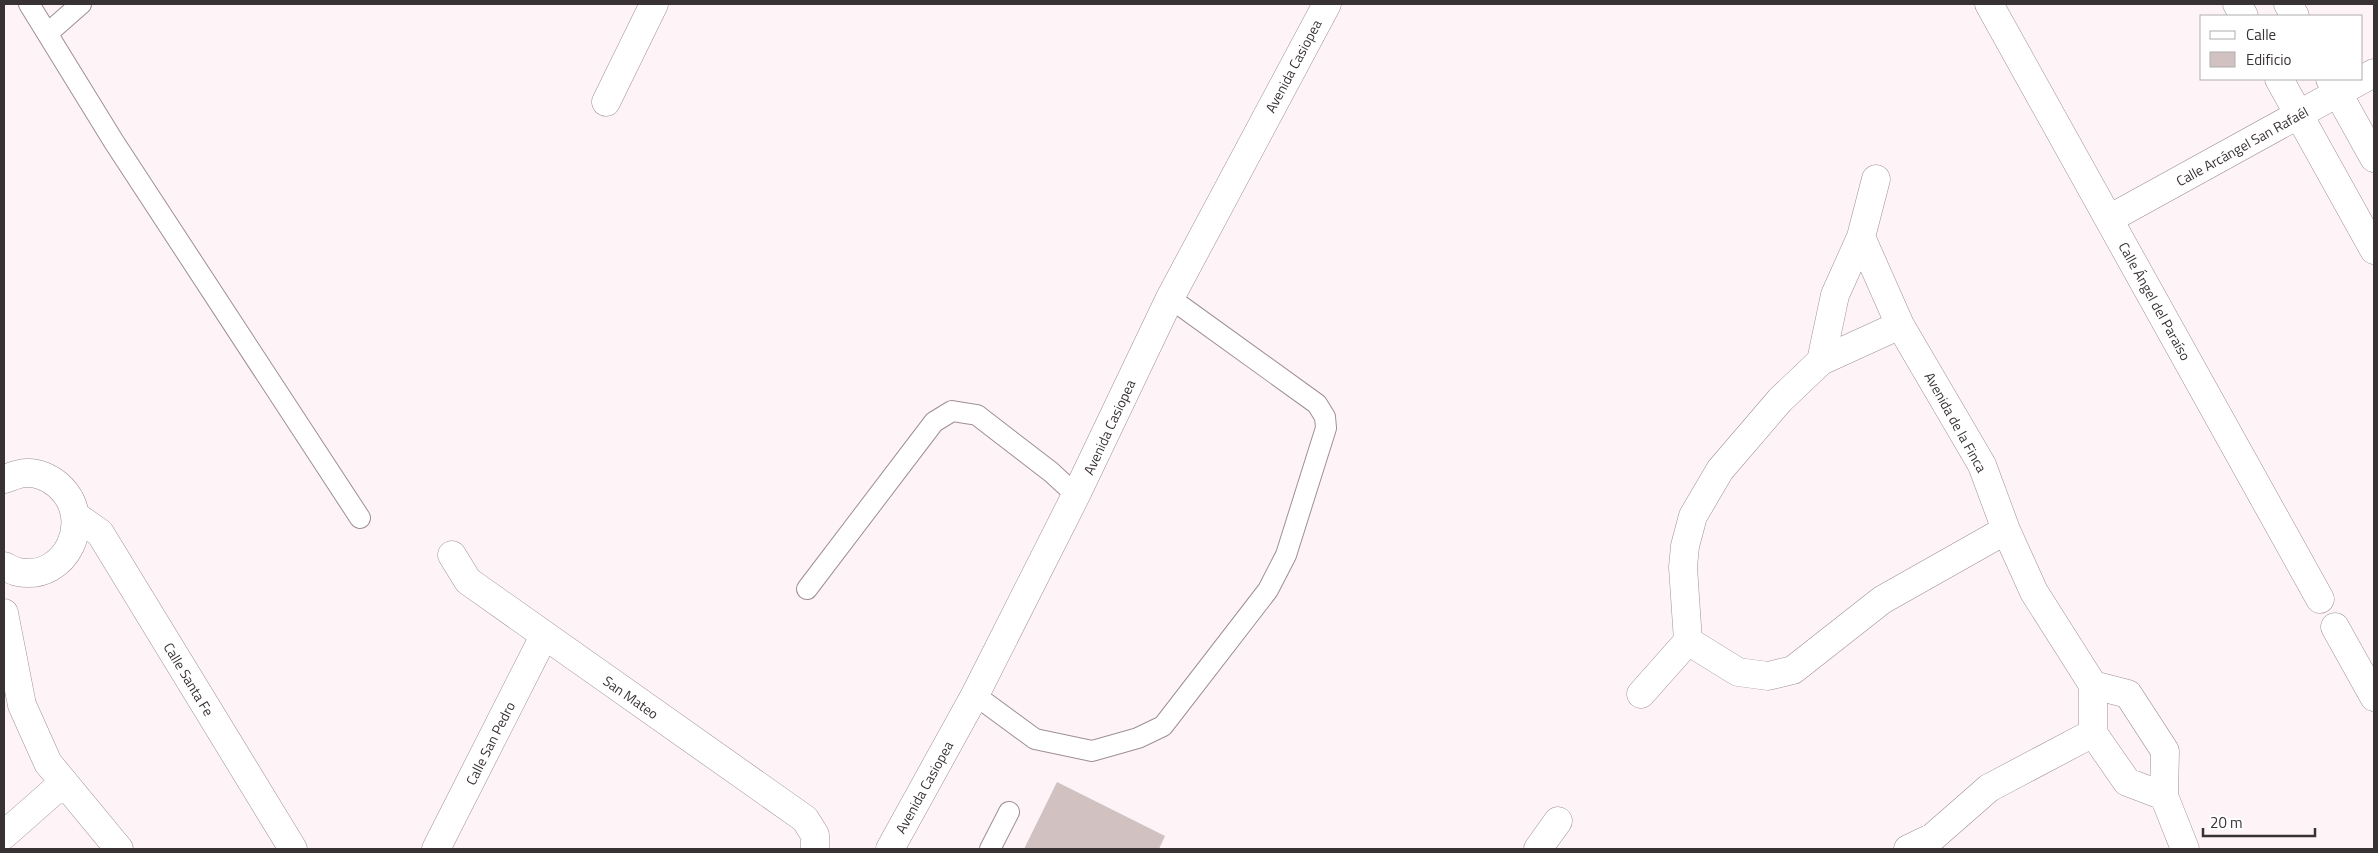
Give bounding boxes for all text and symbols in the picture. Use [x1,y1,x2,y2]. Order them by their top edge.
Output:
legend [2200,15,2363,80]
street label: Avenida Casiopea [1260,16,1326,116]
text: Calle [2246,23,2276,46]
text: Edificio [2246,48,2291,71]
street label: Calle Arcángel San Rafaél [2172,101,2312,191]
street label: Calle Ángel del Paraíso [2114,238,2196,364]
street label: Avenida de la Finca [1920,368,1992,476]
street label: Avenida Casiopea [1078,376,1140,478]
street label: Calle Santa Fe [159,638,219,720]
street label: San Mateo [599,670,663,724]
street label: Calle San Pedro [460,698,520,788]
street label: Avenida Casiopea [890,737,958,837]
scale bar [2203,806,2316,838]
text: 20 m [2210,811,2243,834]

